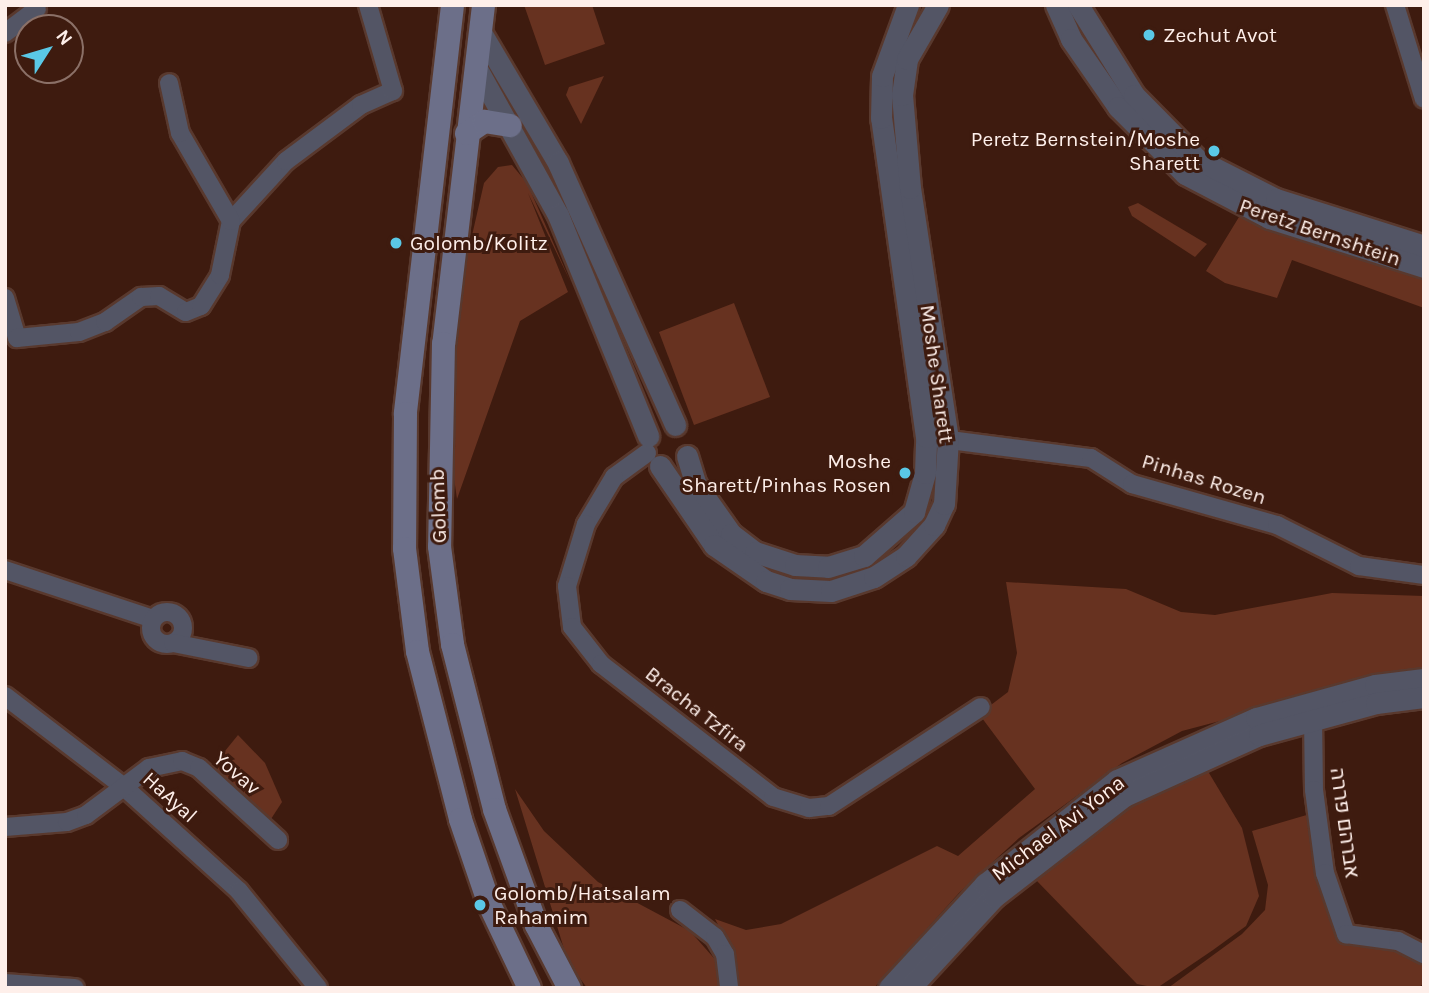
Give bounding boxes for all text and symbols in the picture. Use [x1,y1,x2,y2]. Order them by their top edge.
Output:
north arrow [14,14,84,84]
place label: Zechut Avot [1163,22,1277,48]
text: N [51,26,77,50]
marker: Zechut Avot [1141,27,1157,43]
place label: Peretz Bernstein/Moshe Sharett [971,126,1200,176]
marker: Peretz Bernstein/Moshe Sharett [1206,143,1222,159]
street label: Peretz Bernshtein [1236,193,1404,271]
place label: Golomb/Kolitz [410,230,548,256]
marker: Golomb/Kolitz [388,235,404,251]
street label: Moshe Sharett [915,303,959,445]
place label: Moshe Sharett/Pinhas Rosen [681,448,891,498]
street label: Pinhas Rozen [1139,448,1269,510]
marker: Moshe Sharett/Pinhas Rosen [897,465,913,481]
street label: Golomb [424,468,452,544]
street label: Bracha Tzfira [640,661,754,757]
street label: Yovav [208,746,266,800]
street label: HaAyal [138,766,202,828]
street label: אברהם פררה [1325,766,1365,880]
street label: Michael Avi Yona [987,770,1129,886]
place label: Golomb/Hatsalam Rahamim [494,880,671,930]
marker: Golomb/Hatsalam Rahamim [472,897,488,913]

